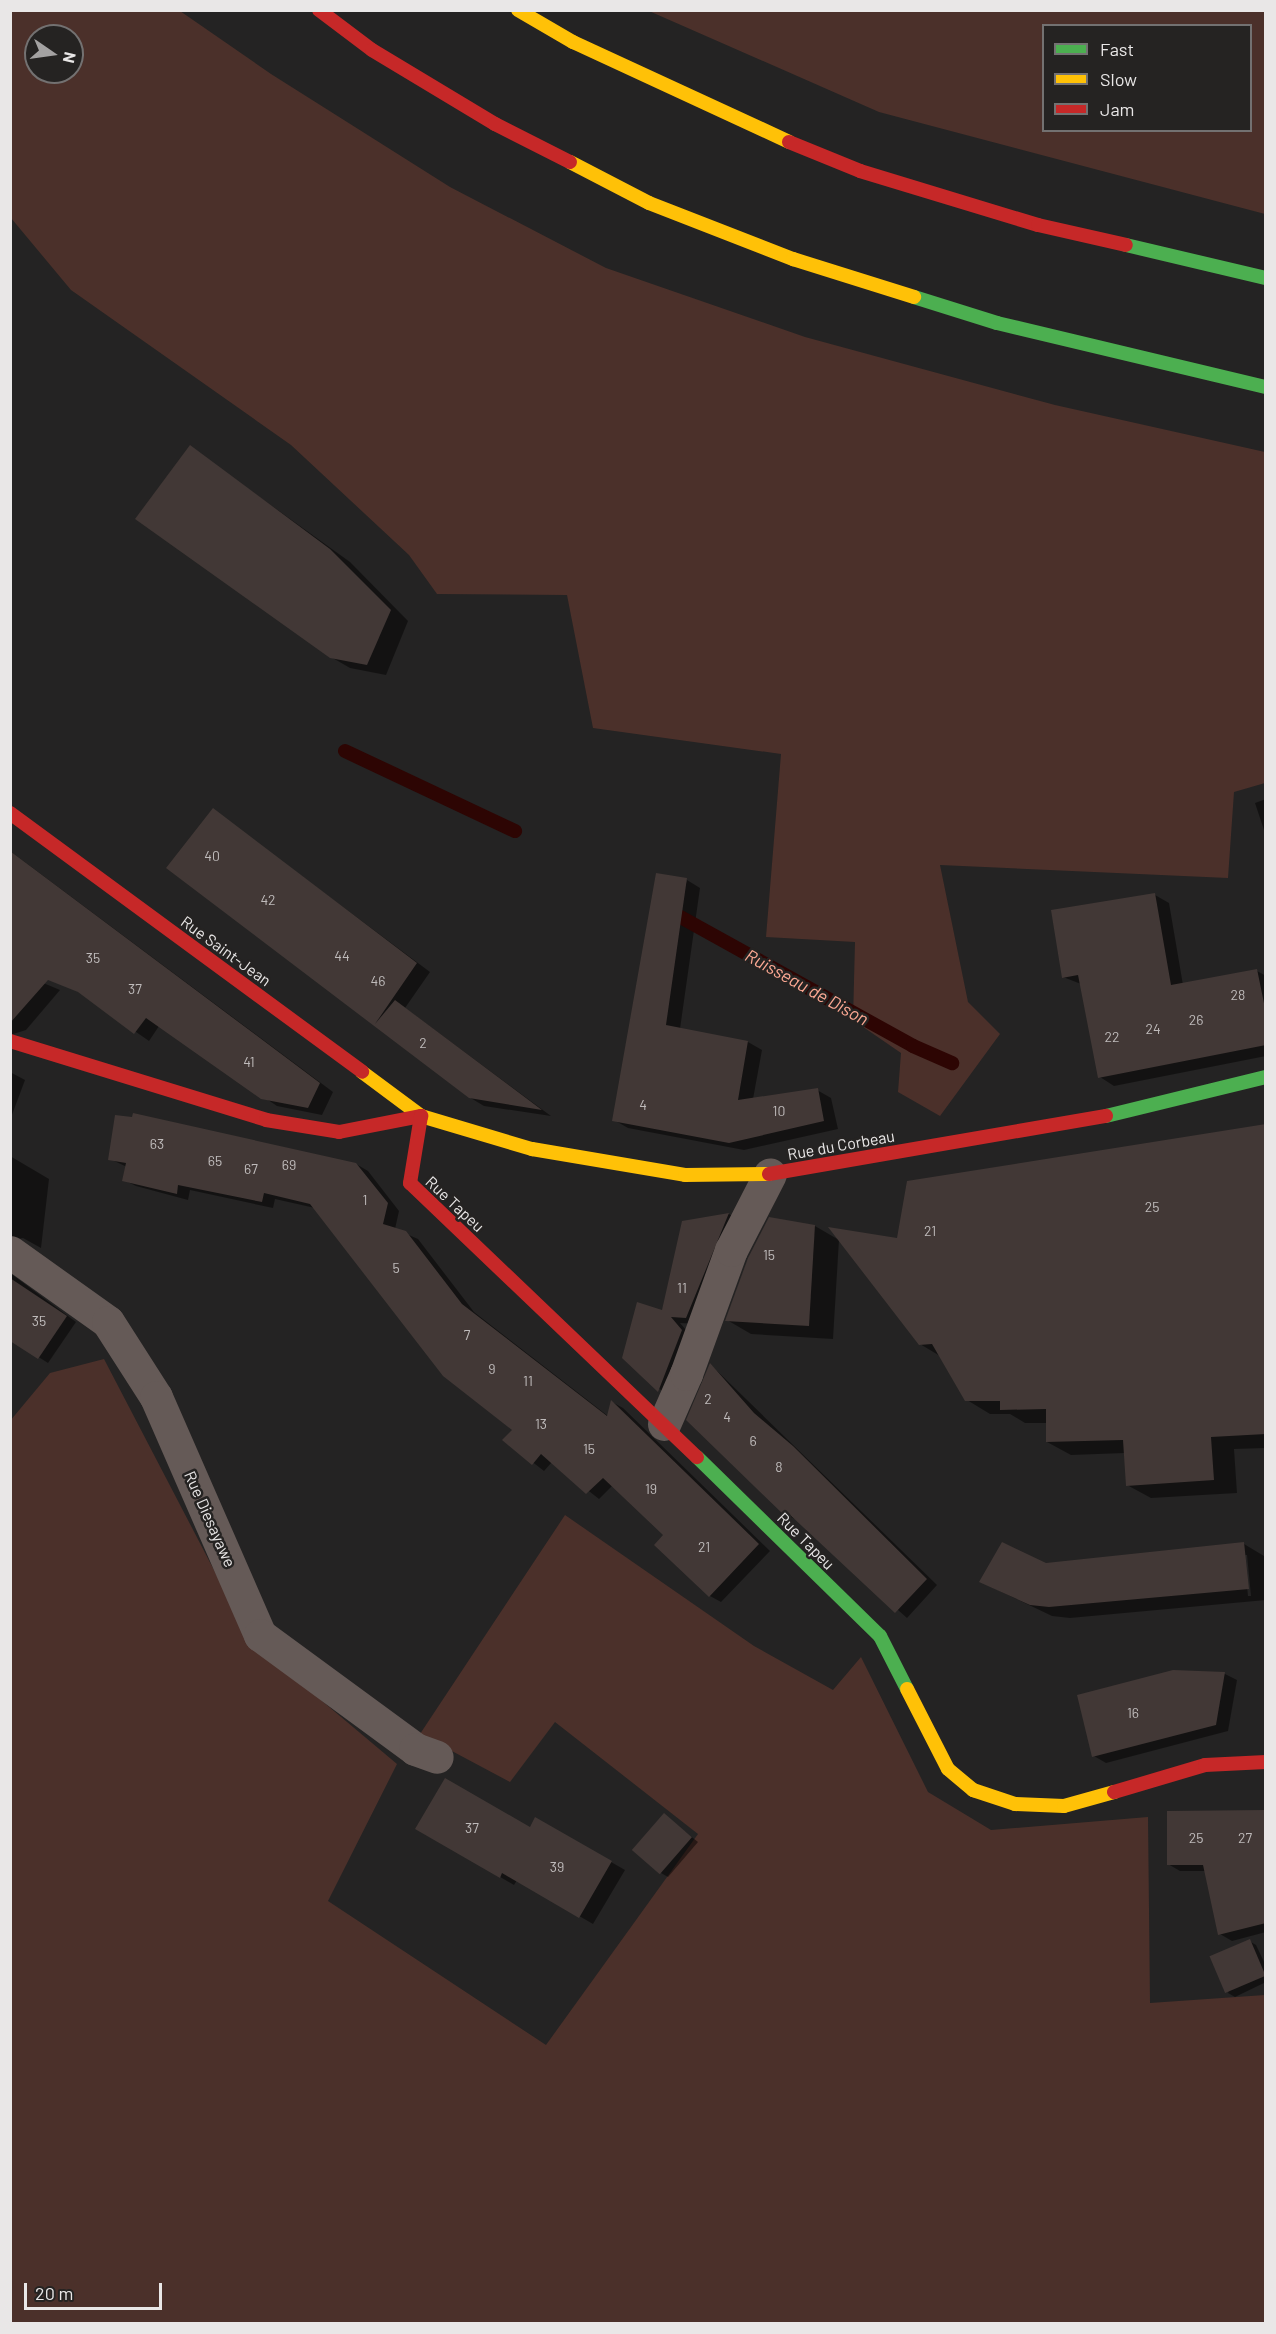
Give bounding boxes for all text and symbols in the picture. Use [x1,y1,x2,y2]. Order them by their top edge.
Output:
north arrow [24,24,84,84]
legend [1042,24,1252,132]
text: Fast [1100,38,1134,60]
text: N [60,50,81,65]
text: Slow [1100,68,1137,90]
text: Jam [1100,98,1134,120]
house number: 40 [204,848,220,864]
house number: 42 [260,892,276,908]
street label: Rue Saint-Jean [177,912,275,990]
water label: Ruisseau de Dison [742,944,872,1030]
house number: 44 [334,948,350,964]
house number: 35 [86,950,100,966]
house number: 46 [371,973,385,989]
house number: 37 [128,981,142,997]
house number: 28 [1231,987,1245,1003]
house number: 26 [1189,1012,1203,1028]
house number: 24 [1145,1021,1161,1037]
house number: 22 [1104,1029,1120,1045]
house number: 2 [419,1035,427,1051]
house number: 41 [243,1054,255,1070]
house number: 4 [639,1097,647,1113]
house number: 10 [773,1103,785,1119]
street label: Rue du Corbeau [786,1126,896,1164]
house number: 63 [150,1136,164,1152]
house number: 65 [208,1153,222,1169]
house number: 69 [282,1157,296,1173]
house number: 67 [244,1161,258,1177]
street label: Rue Tapeu [422,1172,488,1236]
house number: 1 [363,1192,367,1208]
house number: 25 [1145,1199,1159,1215]
house number: 21 [924,1223,936,1239]
house number: 15 [763,1247,775,1263]
house number: 5 [392,1260,400,1276]
house number: 11 [677,1280,687,1296]
house number: 35 [32,1313,46,1329]
house number: 7 [464,1327,470,1343]
house number: 9 [488,1361,496,1377]
house number: 11 [523,1373,533,1389]
house number: 2 [704,1391,712,1407]
house number: 4 [723,1409,731,1425]
house number: 13 [535,1416,547,1432]
house number: 6 [749,1433,757,1449]
house number: 15 [583,1441,595,1457]
house number: 8 [775,1459,783,1475]
street label: Rue Diesayawe [180,1468,240,1570]
house number: 19 [645,1481,657,1497]
street label: Rue Tapeu [773,1508,839,1574]
house number: 21 [698,1539,710,1555]
house number: 16 [1127,1705,1139,1721]
house number: 37 [465,1820,479,1836]
house number: 25 [1189,1830,1203,1846]
house number: 27 [1238,1830,1252,1846]
house number: 39 [550,1859,564,1875]
scale bar [27,2271,165,2309]
text: 20 m [35,2282,73,2304]

